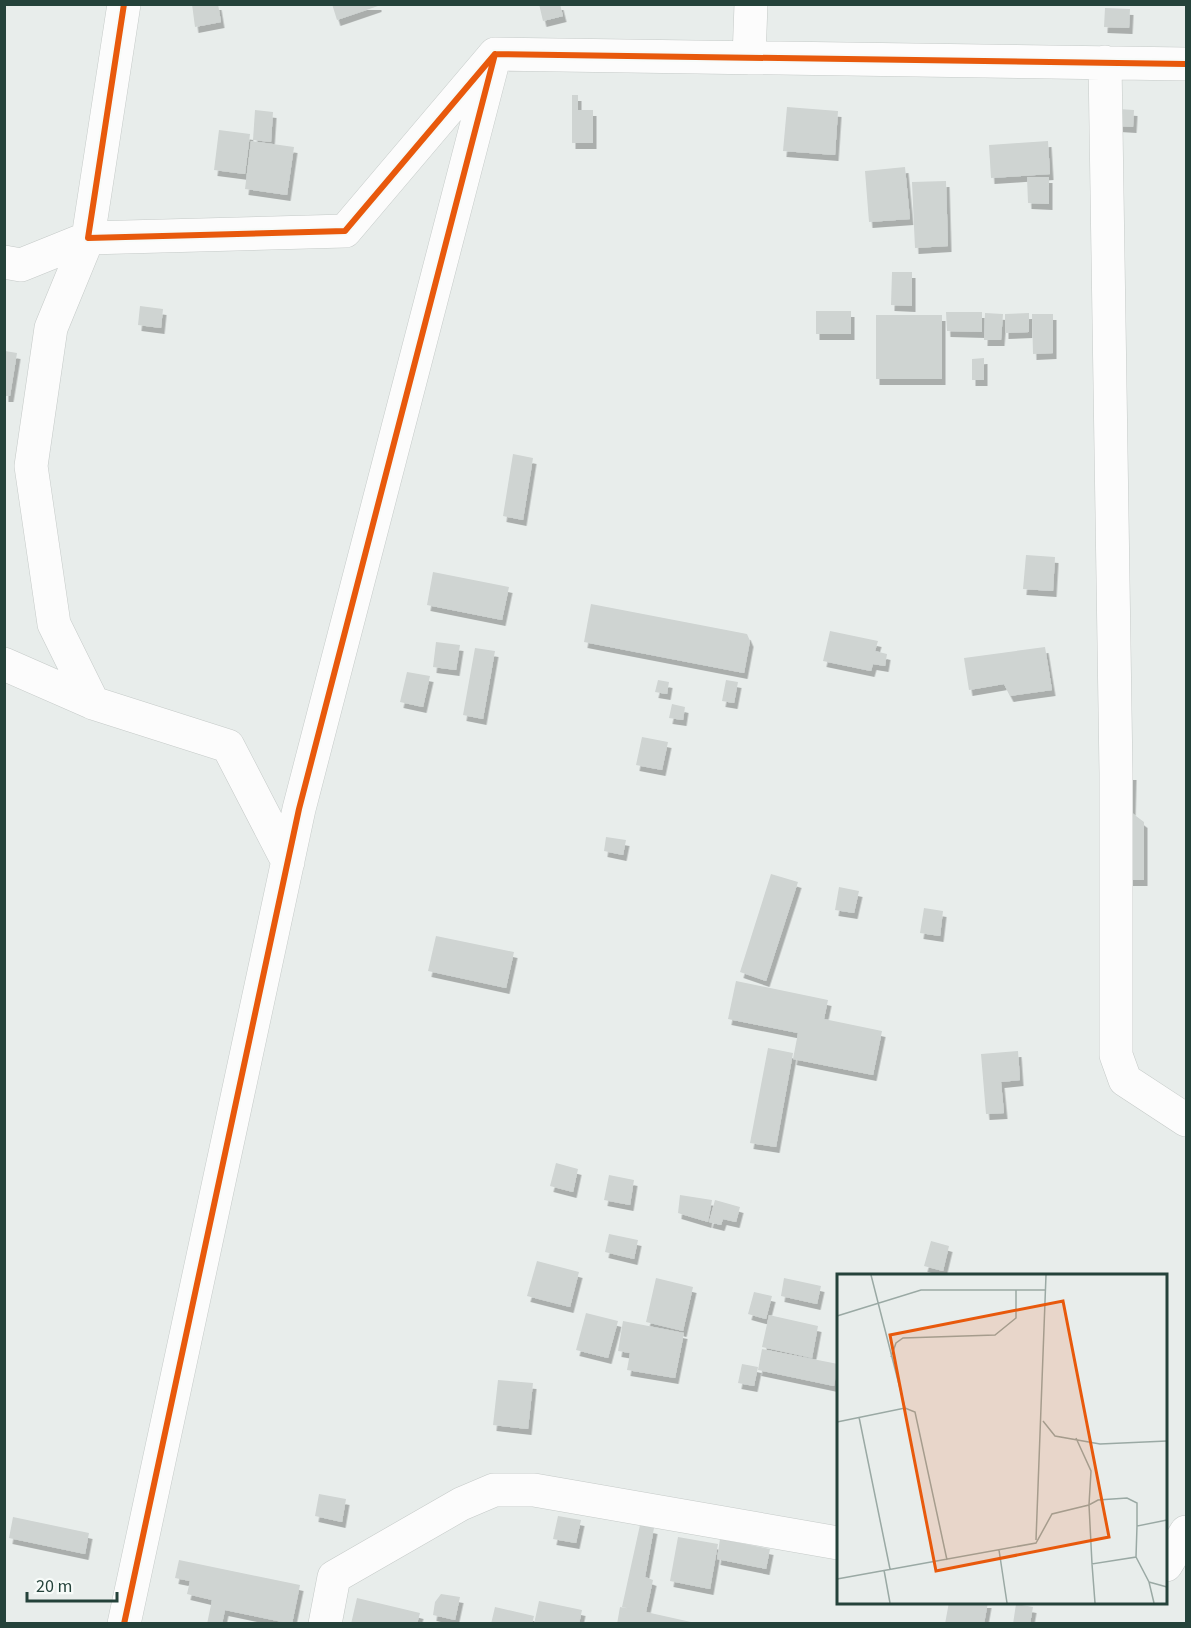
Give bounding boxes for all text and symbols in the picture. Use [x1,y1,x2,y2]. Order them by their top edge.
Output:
inset map [837,1274,1167,1604]
scale bar [27,1565,117,1603]
text: 20 m [36,1574,72,1599]

